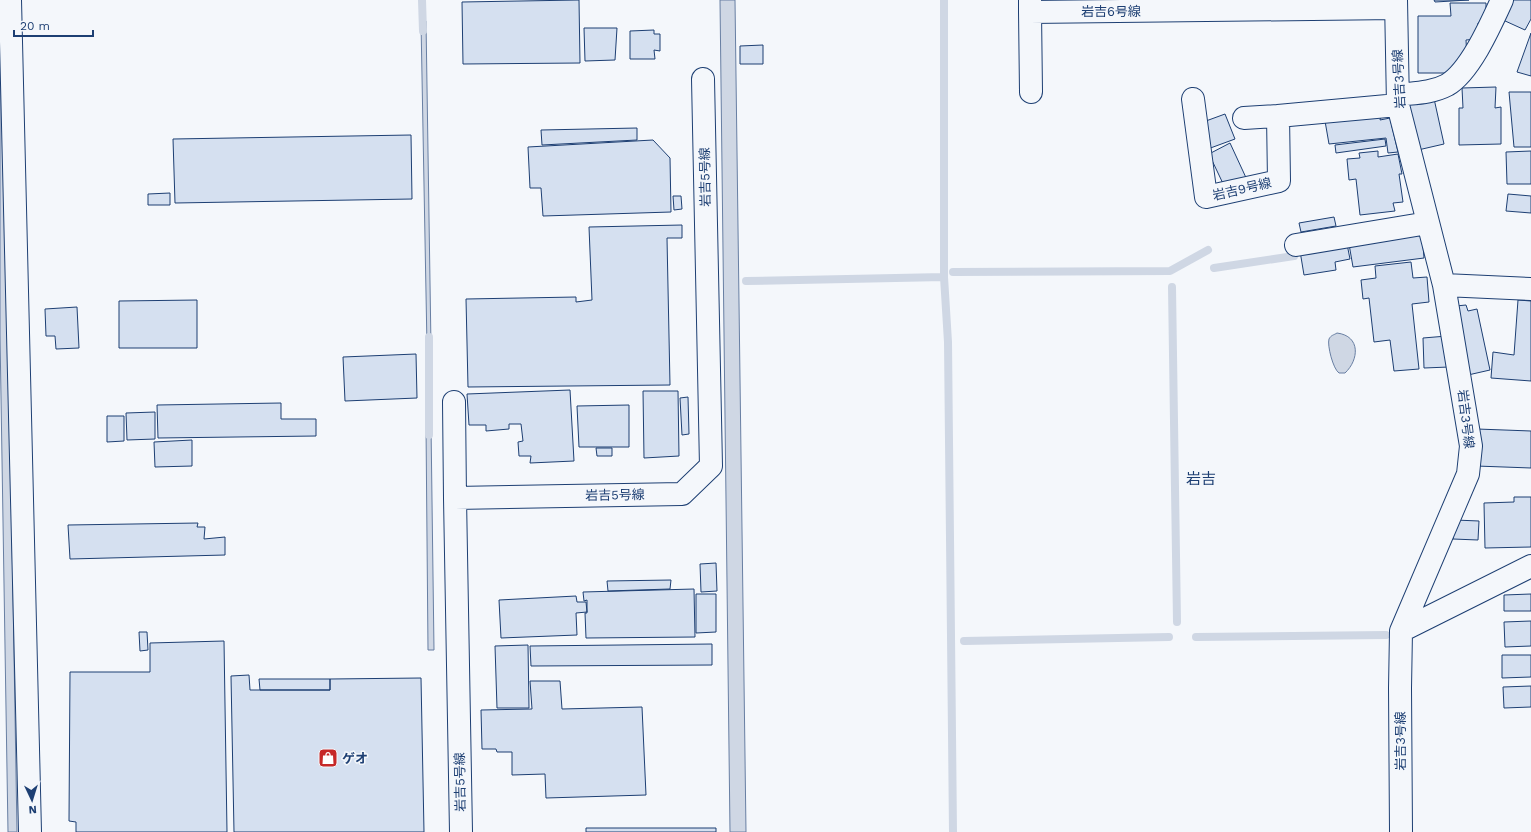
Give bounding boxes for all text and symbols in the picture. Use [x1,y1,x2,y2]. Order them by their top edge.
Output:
street label: 岩吉6号線 [1081,4,1141,19]
scale bar [14,12,93,38]
text: 20 m [20,19,50,33]
street label: 岩吉3号線 [1390,49,1408,109]
street label: 岩吉5号線 [697,147,713,207]
street label: 岩吉9号線 [1211,175,1273,203]
street label: 岩吉3号線 [1455,389,1477,449]
district label: 岩吉 [1186,470,1216,488]
street label: 岩吉5号線 [585,487,645,503]
street label: 岩吉3号線 [1393,711,1408,771]
shop icon: ゲオ [317,747,339,769]
place label: ゲオ [342,751,368,766]
street label: 岩吉5号線 [452,752,468,812]
north arrow [12,780,52,820]
text: N [28,803,37,816]

